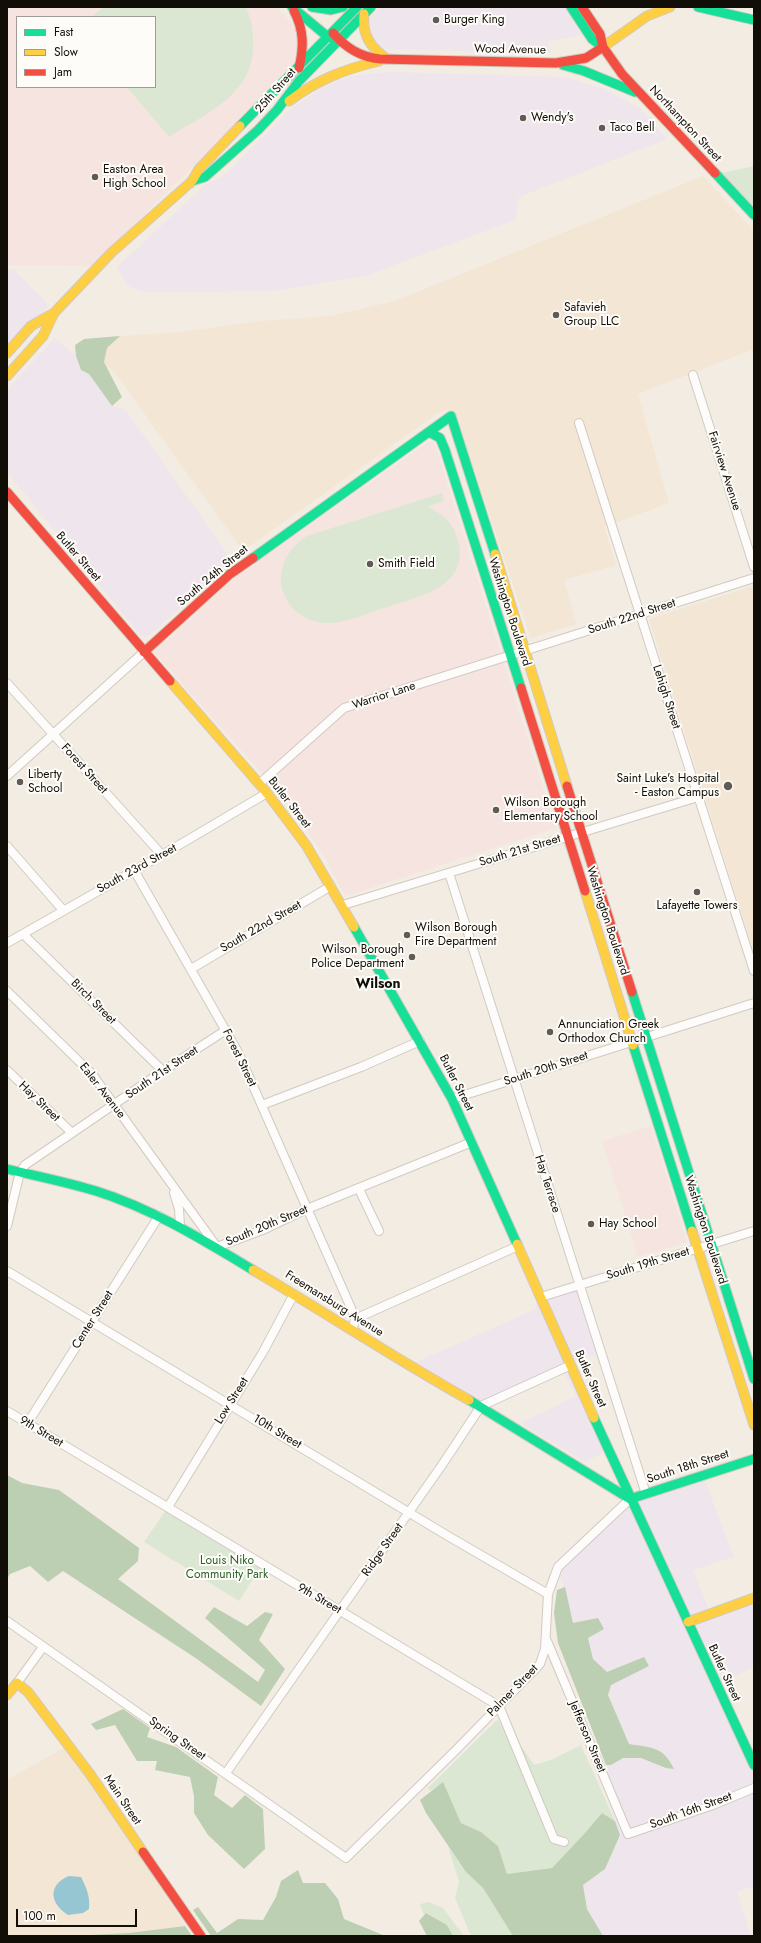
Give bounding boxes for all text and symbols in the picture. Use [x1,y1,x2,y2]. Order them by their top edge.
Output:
place label: Burger King [444,13,505,27]
marker: Burger King [431,15,441,25]
legend [16,16,156,88]
text: Fast [54,23,73,41]
street label: Wood Avenue [474,42,546,58]
text: Slow [54,43,78,61]
text: Jam [54,63,72,81]
street label: 25th Street [253,66,299,116]
street label: Northampton Street [646,83,724,165]
place label: Wendy's [531,111,574,125]
marker: Wendy's [518,113,528,123]
place label: Taco Bell [610,121,654,135]
marker: Taco Bell [597,123,607,133]
place label: Easton Area High School [103,163,166,191]
marker: Easton Area High School [90,172,100,182]
place label: Safavieh Group LLC [564,301,619,329]
marker: Safavieh Group LLC [551,310,561,320]
street label: Fairview Avenue [704,430,744,512]
street label: Butler Street [53,529,103,585]
street label: South 24th Street [175,542,251,610]
street label: Washington Boulevard [485,556,533,668]
place label: Smith Field [378,557,435,571]
marker: Smith Field [365,559,375,569]
street label: South 22nd Street [586,596,678,638]
street label: Lehigh Street [649,663,683,731]
street label: Warrior Lane [351,679,417,713]
street label: Forest Street [58,741,110,797]
place label: Liberty School [28,768,62,796]
place label: Saint Luke's Hospital - Easton Campus [616,772,719,800]
street label: Butler Street [264,774,314,832]
marker: Liberty School [15,777,25,787]
marker: Saint Luke's Hospital - Easton Campus [722,780,734,792]
place label: Wilson Borough Elementary School [504,796,598,824]
marker: Wilson Borough Elementary School [491,805,501,815]
street label: South 21st Street [478,832,562,870]
street label: South 23rd Street [95,841,179,897]
street label: Washington Boulevard [583,865,631,977]
marker: Lafayette Towers [692,887,702,897]
street label: South 22nd Street [218,898,304,956]
place label: Lafayette Towers [657,899,737,913]
place label: Wilson Borough Fire Department [415,921,497,949]
marker: Wilson Borough Fire Department [402,930,412,940]
place label: Wilson Borough Police Department [311,943,404,971]
marker: Wilson Borough Police Department [407,952,417,962]
street label: Birch Street [67,976,119,1028]
district label: Wilson [355,977,401,993]
place label: Annunciation Greek Orthodox Church [558,1018,659,1046]
street label: Forest Street [219,1027,259,1089]
marker: Annunciation Greek Orthodox Church [545,1027,555,1037]
street label: South 21st Street [123,1043,201,1103]
street label: South 20th Street [502,1049,590,1089]
street label: Butler Street [436,1052,476,1114]
street label: Ealer Avenue [76,1060,128,1122]
street label: Hay Street [15,1079,63,1125]
street label: Hay Terrace [531,1153,563,1215]
street label: Washington Boulevard [681,1174,729,1286]
street label: South 20th Street [224,1202,310,1250]
place label: Hay School [599,1217,657,1231]
marker: Hay School [586,1219,596,1229]
street label: South 19th Street [605,1245,691,1283]
street label: Freemansburg Avenue [282,1268,386,1340]
street label: Center Street [69,1288,117,1352]
street label: Butler Street [571,1348,609,1410]
street label: Low Street [212,1375,252,1427]
street label: 10th Street [250,1412,304,1452]
street label: 9th Street [17,1413,65,1451]
street label: South 18th Street [645,1447,731,1487]
street label: Ridge Street [359,1521,407,1579]
park label: Louis Niko Community Park [186,1554,268,1582]
street label: 9th Street [294,1581,344,1617]
street label: Butler Street [705,1642,743,1704]
street label: Palmer Street [485,1662,541,1720]
street label: Jefferson Street [565,1699,609,1775]
street label: Spring Street [146,1714,208,1764]
street label: Main Street [100,1772,144,1828]
street label: South 16th Street [648,1790,734,1832]
scale bar [18,1901,139,1927]
text: 100 m [23,1907,56,1925]

